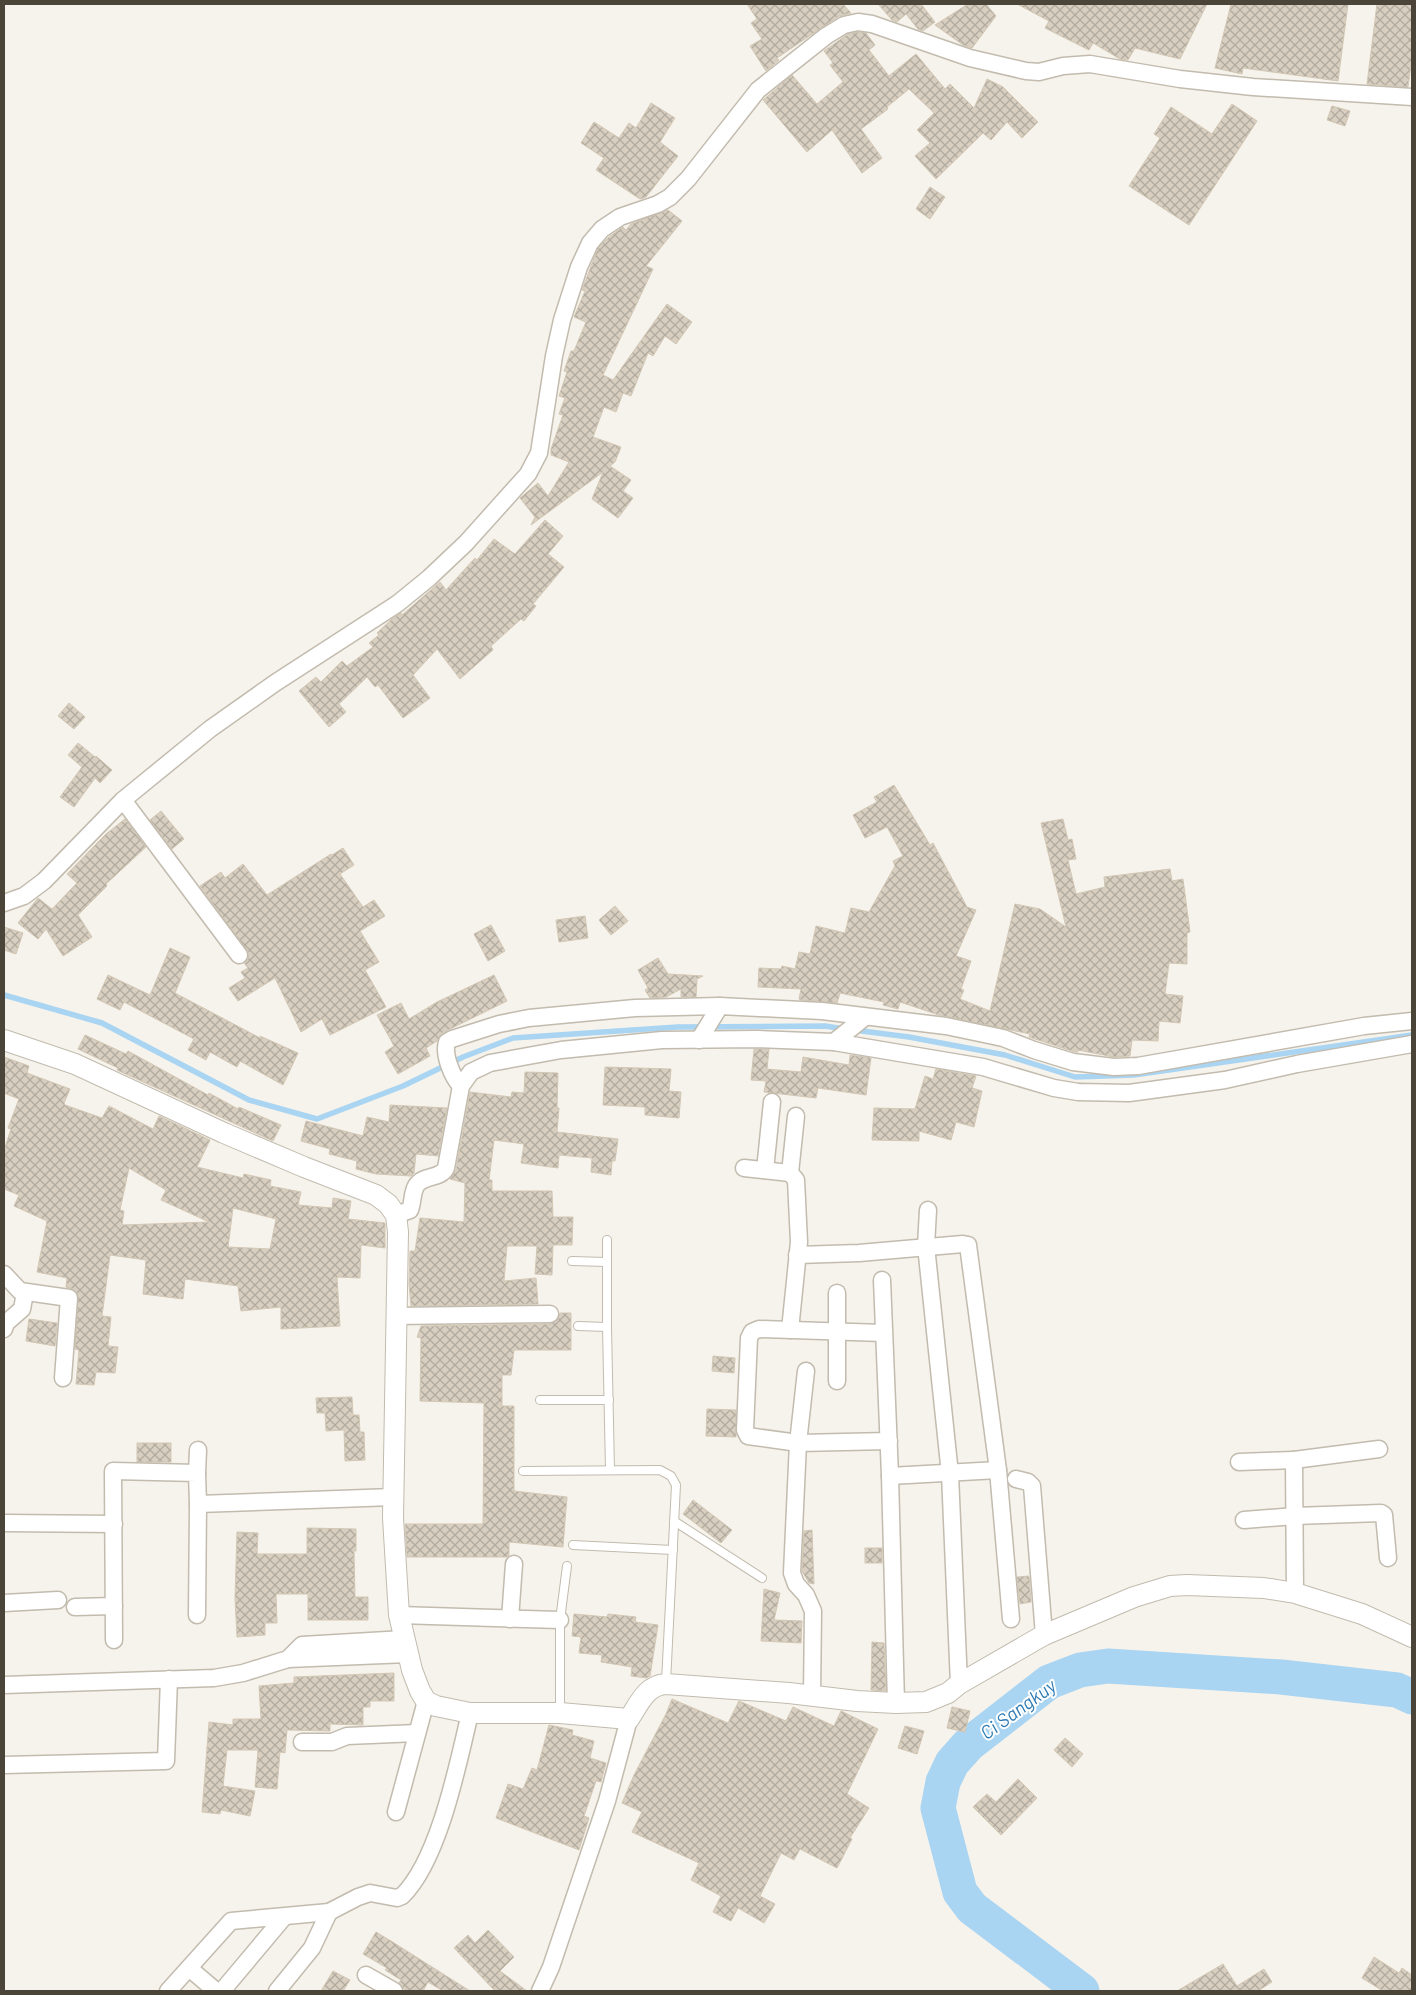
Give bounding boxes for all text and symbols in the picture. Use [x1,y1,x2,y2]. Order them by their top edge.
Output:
water label: Ci Sangkuy [975,1673,1060,1744]

